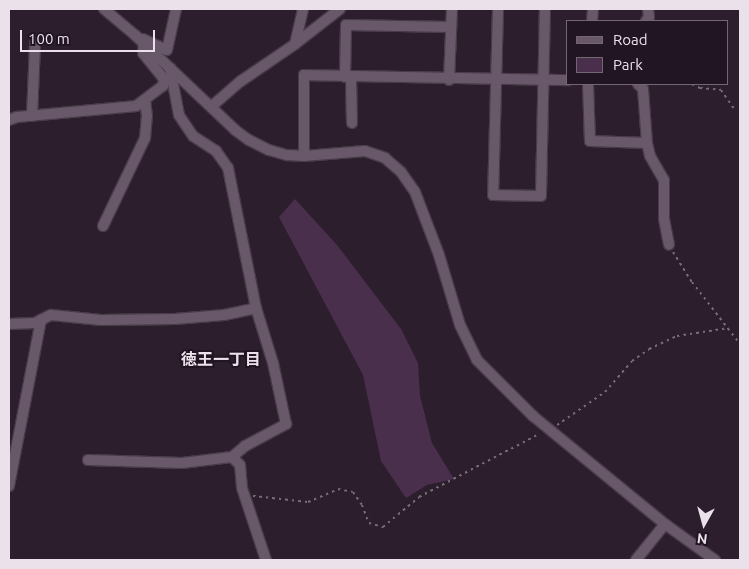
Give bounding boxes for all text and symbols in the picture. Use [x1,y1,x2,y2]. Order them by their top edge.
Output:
scale bar [22,20,158,52]
legend [566,20,729,85]
text: 100 m [28,30,70,47]
text: Road [613,31,648,48]
text: Park [613,56,643,73]
district label: 徳王一丁目 [181,349,261,369]
north arrow [679,499,729,549]
text: N [696,530,708,547]

